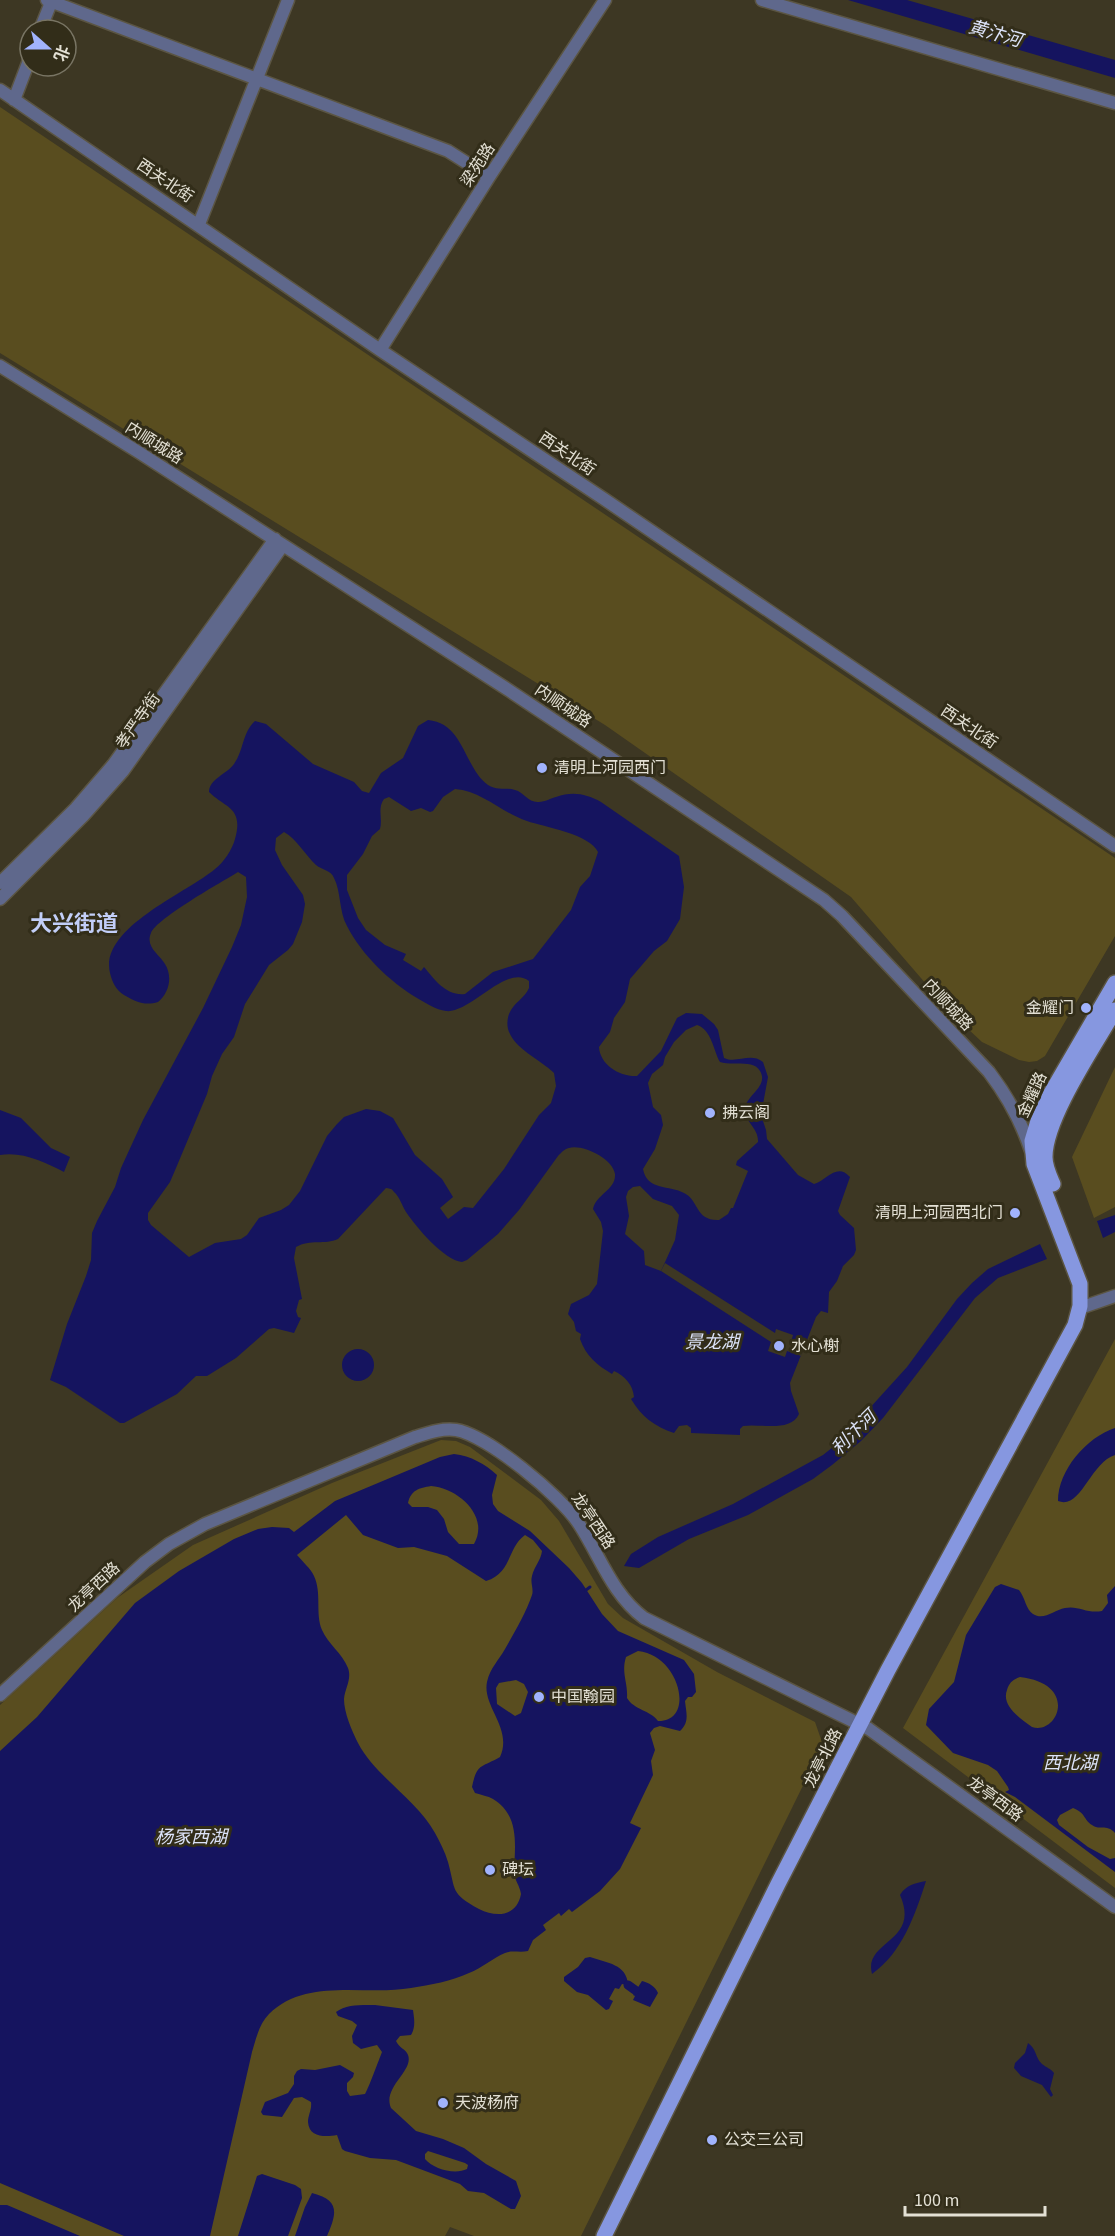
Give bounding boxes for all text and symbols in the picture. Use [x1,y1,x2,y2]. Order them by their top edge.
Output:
water label: 黄汴河 [966,15,1027,54]
north arrow [18,18,78,78]
text: 北 [48,42,74,64]
street label: 梁苑路 [456,139,500,191]
street label: 西关北街 [132,154,198,208]
street label: 内顺城路 [121,417,187,469]
street label: 西关北街 [534,427,600,481]
street label: 内顺城路 [530,679,596,733]
street label: 孝严寺街 [111,688,165,754]
street label: 西关北街 [936,700,1002,754]
place label: 清明上河园西门 [554,757,666,779]
marker: 清明上河园西门 [535,761,549,775]
district label: 大兴街道 [30,908,118,940]
street label: 内顺城路 [918,974,978,1036]
place label: 金耀门 [1026,997,1074,1019]
marker: 金耀门 [1079,1001,1093,1015]
street label: 金耀路 [1012,1069,1052,1121]
place label: 拂云阁 [722,1102,770,1124]
marker: 拂云阁 [703,1106,717,1120]
place label: 清明上河园西北门 [875,1202,1003,1224]
marker: 清明上河园西北门 [1008,1206,1022,1220]
water label: 景龙湖 [685,1330,742,1355]
place label: 水心榭 [791,1335,839,1357]
marker: 水心榭 [772,1339,786,1353]
water label: 利汴河 [826,1403,884,1461]
street label: 龙亭西路 [566,1488,620,1554]
street label: 龙亭西路 [63,1557,125,1617]
place label: 中国翰园 [551,1686,615,1708]
marker: 中国翰园 [532,1690,546,1704]
street label: 龙亭北路 [799,1724,847,1792]
water label: 西北湖 [1043,1751,1100,1776]
street label: 龙亭西路 [963,1771,1027,1827]
water label: 杨家西湖 [155,1825,230,1850]
place label: 碑坛 [502,1859,534,1881]
marker: 碑坛 [483,1863,497,1877]
place label: 天波杨府 [455,2092,519,2114]
marker: 天波杨府 [436,2096,450,2110]
place label: 公交三公司 [724,2129,804,2151]
marker: 公交三公司 [705,2133,719,2147]
scale bar [905,2179,1044,2217]
text: 100 m [914,2188,959,2213]

